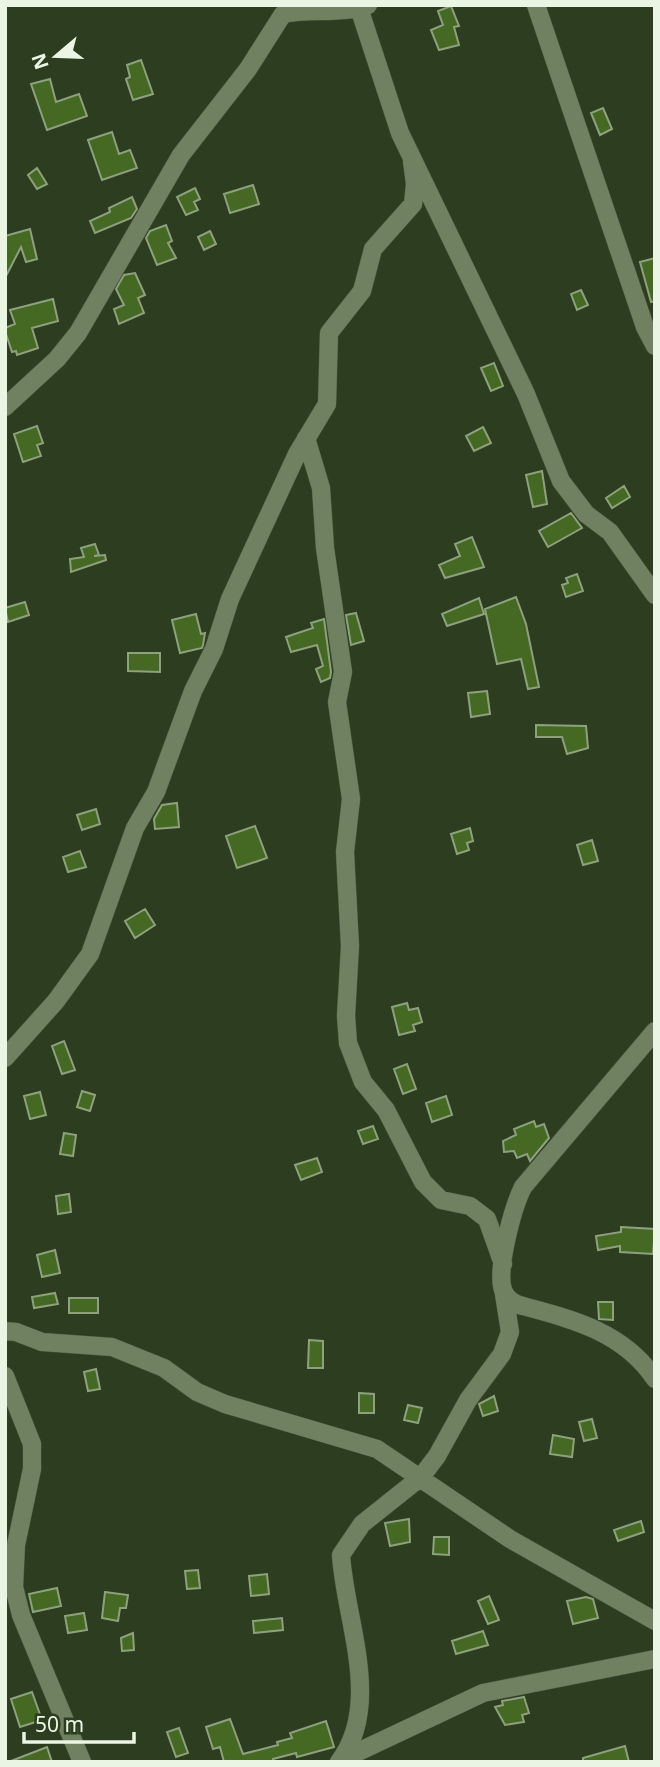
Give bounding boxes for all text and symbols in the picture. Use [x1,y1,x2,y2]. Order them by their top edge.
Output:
north arrow [21,21,91,91]
text: N [25,50,55,73]
scale bar [24,1700,135,1744]
text: 50 m [35,1710,84,1738]

